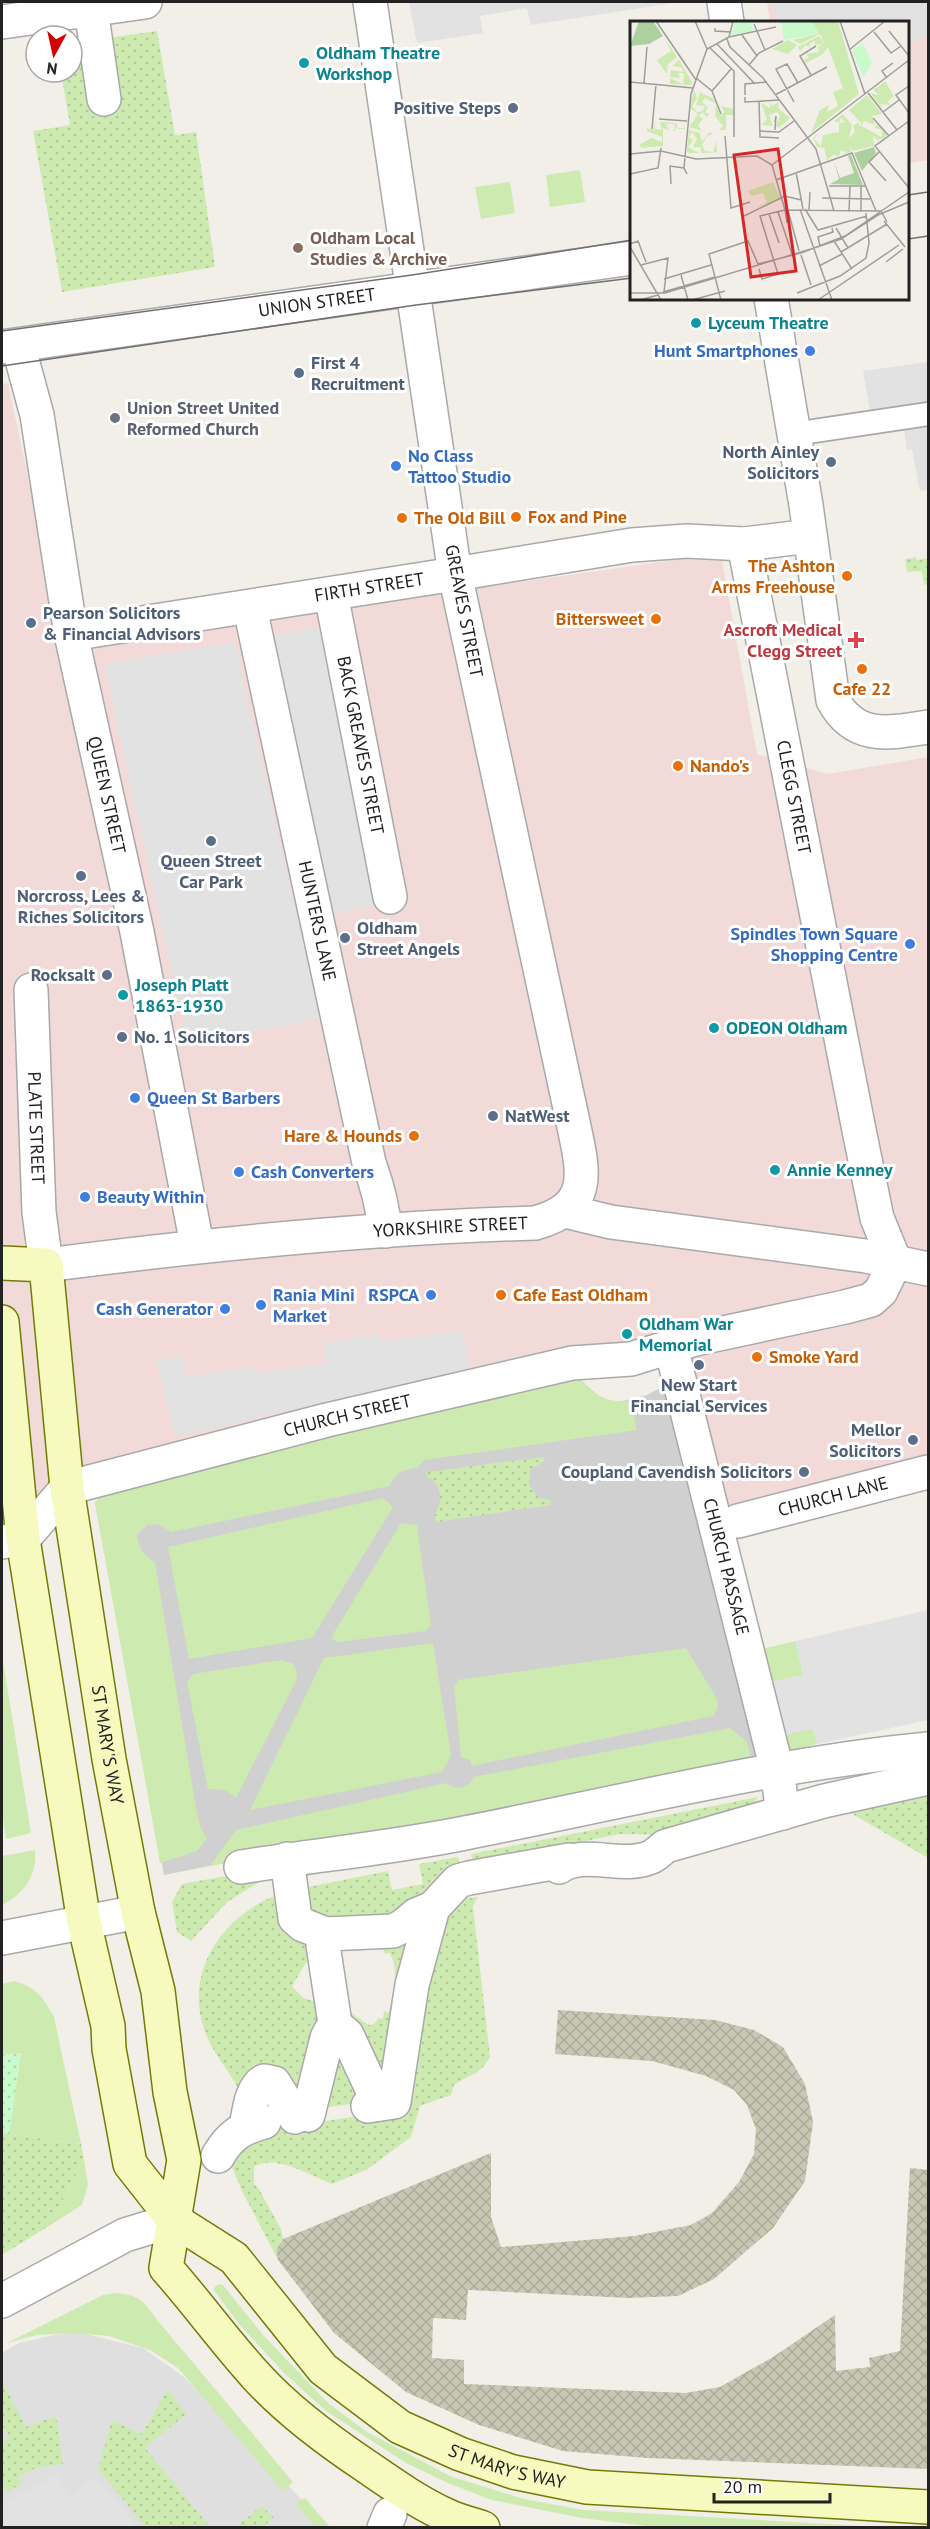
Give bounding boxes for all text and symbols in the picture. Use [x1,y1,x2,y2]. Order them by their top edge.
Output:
inset map [630,21,909,300]
north arrow [24,24,84,84]
place label: Oldham Theatre Workshop [316,41,440,85]
marker: Oldham Theatre Workshop [297,56,311,70]
text: N [45,58,59,79]
place label: Positive Steps [394,96,501,119]
marker: Positive Steps [506,101,520,115]
place label: Oldham Local Studies & Archive [310,226,447,270]
marker: Oldham Local Studies & Archive [291,241,305,255]
street label: UNION STREET [257,282,377,322]
place label: Lyceum Theatre [708,311,829,334]
marker: Lyceum Theatre [689,316,703,330]
place label: Hunt Smartphones [654,339,798,362]
marker: Hunt Smartphones [803,344,817,358]
place label: First 4 Recruitment [311,351,405,395]
marker: First 4 Recruitment [292,366,306,380]
place label: Union Street United Reformed Church [127,396,279,440]
marker: Union Street United Reformed Church [108,411,122,425]
place label: North Ainley Solicitors [722,440,819,484]
place label: No Class Tattoo Studio [408,444,512,488]
marker: North Ainley Solicitors [824,455,838,469]
marker: No Class Tattoo Studio [389,459,403,473]
place label: Fox and Pine [528,505,627,528]
place label: The Old Bill [414,506,506,529]
marker: Fox and Pine [509,510,523,524]
marker: The Old Bill [395,511,409,525]
street label: GREAVES STREET [440,543,489,679]
place label: The Ashton Arms Freehouse [712,554,835,598]
street label: FIRTH STREET [313,567,426,607]
marker: The Ashton Arms Freehouse [840,569,854,583]
place label: Pearson Solicitors & Financial Advisors [43,601,201,645]
place label: Bittersweet [556,607,645,630]
marker: Bittersweet [649,612,663,626]
marker: Pearson Solicitors & Financial Advisors [24,616,38,630]
place label: Ascroft Medical Clegg Street [723,618,843,662]
marker: Ascroft Medical Clegg Street [847,631,865,649]
street label: BACK GREAVES STREET [332,654,390,836]
marker: Cafe 22 [855,662,869,676]
place label: Cafe 22 [833,677,891,700]
street label: QUEEN STREET [83,734,131,856]
street label: CLEGG STREET [772,738,817,856]
place label: Nando's [690,754,750,777]
marker: Nando's [671,759,685,773]
marker: Queen Street Car Park [204,834,218,848]
place label: Queen Street Car Park [161,849,262,893]
street label: HUNTERS LANE [293,858,342,983]
marker: Norcross, Lees & Riches Solicitors [74,869,88,883]
place label: Norcross, Lees & Riches Solicitors [17,884,145,928]
place label: Oldham Street Angels [357,916,460,960]
place label: Spindles Town Square Shopping Centre [730,922,898,966]
marker: Oldham Street Angels [338,931,352,945]
marker: Spindles Town Square Shopping Centre [903,937,917,951]
place label: Rocksalt [31,963,96,986]
marker: Rocksalt [100,968,114,982]
place label: Joseph Platt 1863-1930 [134,973,229,1017]
marker: Joseph Platt 1863-1930 [116,988,130,1002]
place label: ODEON Oldham [726,1016,848,1039]
marker: ODEON Oldham [707,1021,721,1035]
place label: No. 1 Solicitors [134,1025,250,1048]
marker: No. 1 Solicitors [115,1030,129,1044]
street label: PLATE STREET [23,1071,50,1185]
place label: Queen St Barbers [147,1086,281,1109]
marker: Queen St Barbers [128,1091,142,1105]
place label: NatWest [505,1104,570,1127]
marker: NatWest [486,1109,500,1123]
place label: Hare & Hounds [284,1124,402,1147]
marker: Hare & Hounds [407,1129,421,1143]
place label: Annie Kenney [787,1158,893,1181]
place label: Cash Converters [251,1160,375,1183]
marker: Annie Kenney [768,1163,782,1177]
marker: Cash Converters [232,1165,246,1179]
place label: Beauty Within [97,1185,204,1208]
marker: Beauty Within [78,1190,92,1204]
street label: YORKSHIRE STREET [372,1211,528,1242]
place label: Rania Mini Market [273,1283,355,1327]
place label: RSPCA [368,1283,419,1306]
place label: Cafe East Oldham [513,1283,648,1306]
marker: RSPCA [424,1288,438,1302]
marker: Cafe East Oldham [494,1288,508,1302]
place label: Cash Generator [96,1297,214,1320]
marker: Rania Mini Market [254,1298,268,1312]
marker: Cash Generator [218,1302,232,1316]
place label: Oldham War Memorial [639,1312,734,1356]
marker: Oldham War Memorial [620,1327,634,1341]
place label: Smoke Yard [769,1345,859,1368]
marker: Smoke Yard [750,1350,764,1364]
marker: New Start Financial Services [692,1358,706,1372]
place label: New Start Financial Services [631,1373,768,1417]
street label: CHURCH STREET [281,1389,413,1442]
place label: Mellor Solicitors [829,1418,902,1462]
marker: Mellor Solicitors [906,1433,920,1447]
place label: Coupland Cavendish Solicitors [561,1460,792,1483]
marker: Coupland Cavendish Solicitors [797,1465,811,1479]
street label: CHURCH LANE [775,1471,890,1521]
street label: CHURCH PASSAGE [698,1496,755,1638]
street label: ST MARY'S WAY [87,1684,129,1806]
street label: ST MARY'S WAY [445,2438,567,2493]
scale bar [714,2466,830,2504]
text: 20 m [723,2475,762,2498]

